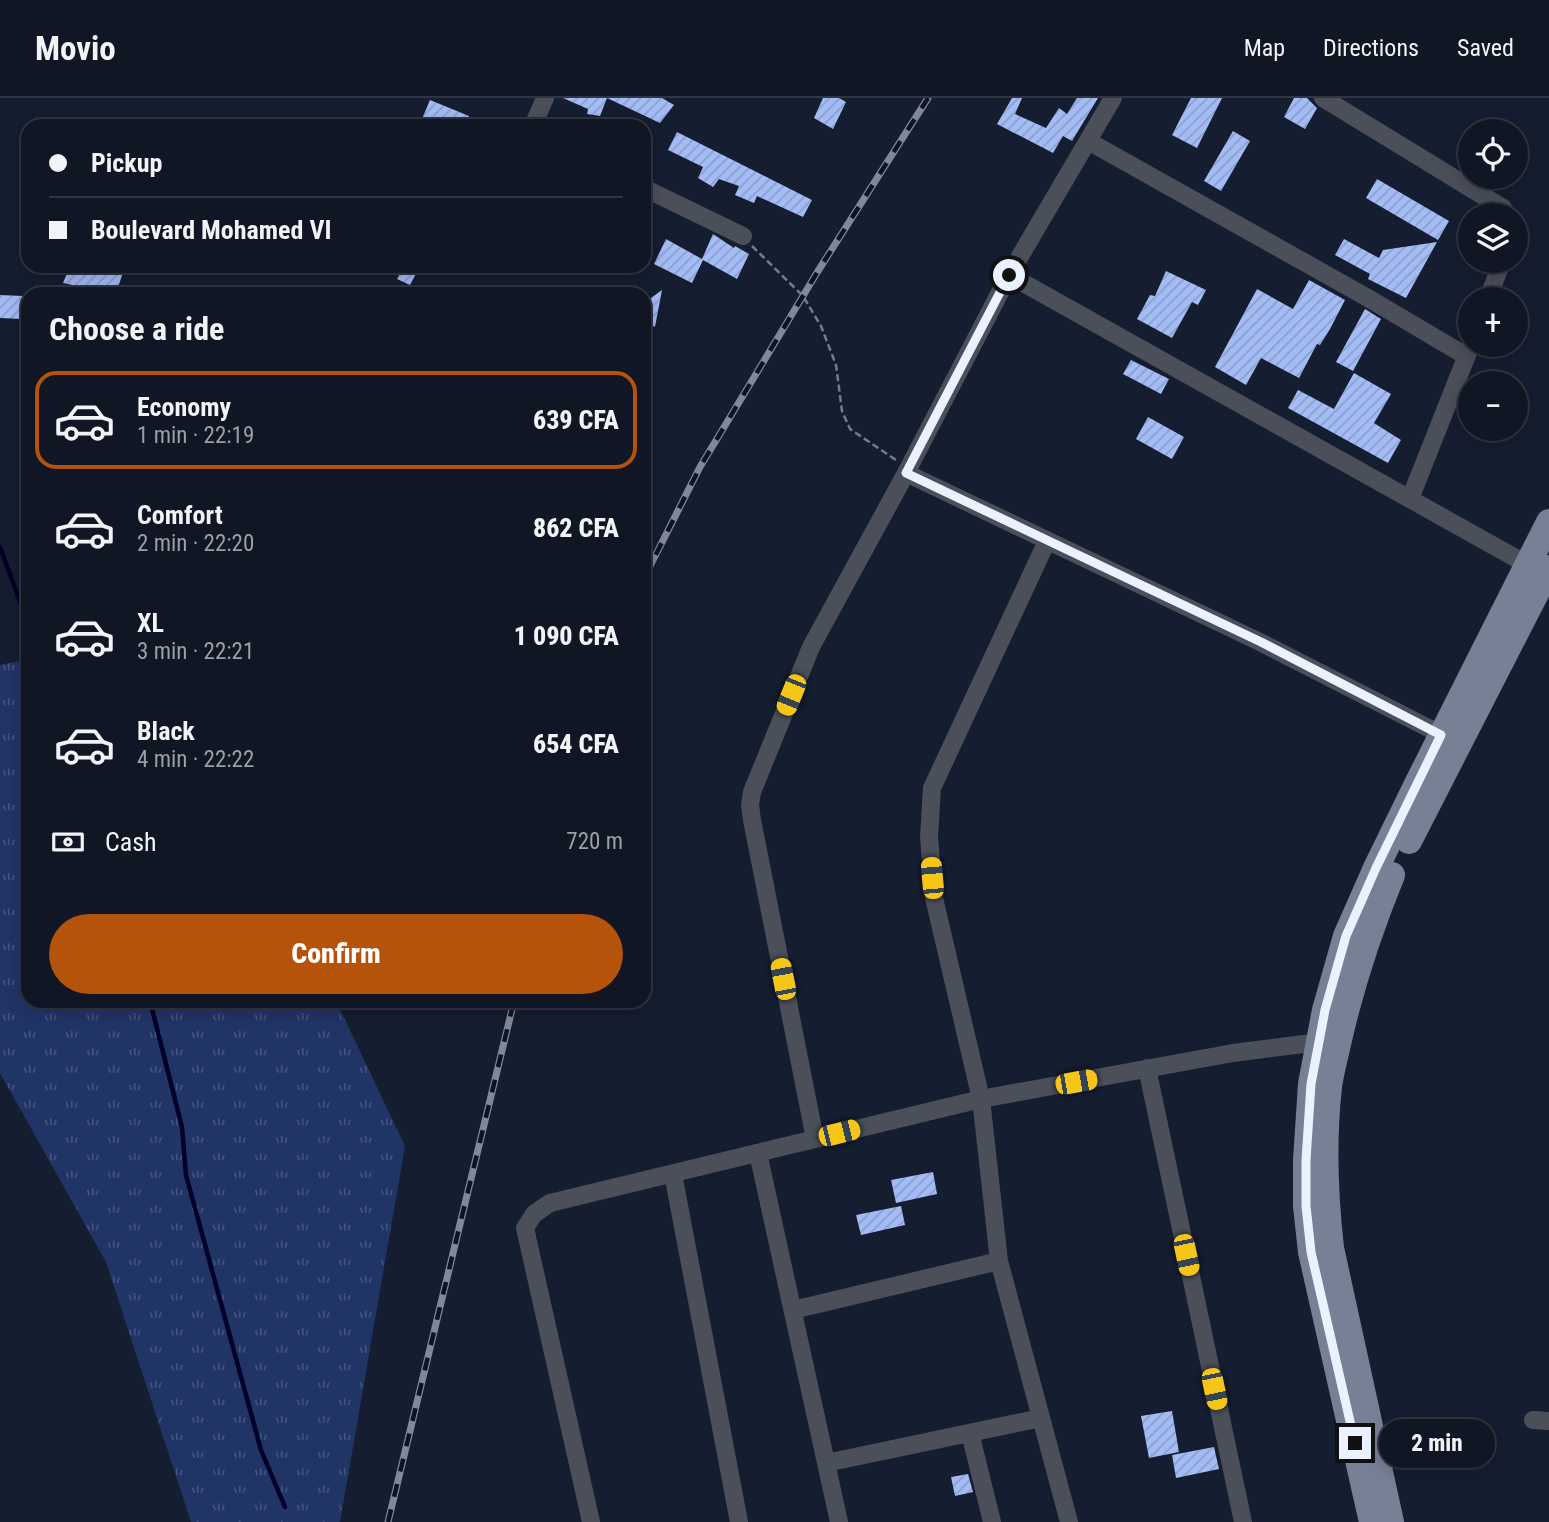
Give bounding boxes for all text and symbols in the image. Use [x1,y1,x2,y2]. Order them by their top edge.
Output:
text: Movio [35,29,116,68]
text: Map [1244,34,1285,62]
text: Directions [1323,34,1419,62]
text: Saved [1457,34,1514,62]
map controls [1458,119,1528,441]
button: locate [1458,119,1528,189]
text: Pickup [91,148,162,178]
button: layers [1458,203,1528,273]
text: Boulevard Mohamed VI [91,215,331,245]
route start [993,259,1025,291]
button: + [1458,287,1528,357]
text: Choose a ride [49,310,224,348]
button: − [1458,371,1528,441]
icon: car [53,389,116,452]
text: Economy [137,392,231,422]
text: 639 CFA [533,405,619,435]
text: 1 min · 22:19 [137,422,254,449]
icon: car [53,497,116,560]
text: Comfort [137,500,223,530]
text: 862 CFA [533,513,619,543]
text: 2 min · 22:20 [137,530,254,557]
icon: car [53,605,116,668]
text: XL [137,608,164,638]
text: 1 090 CFA [514,621,619,651]
text: 3 min · 22:21 [137,638,254,665]
car [774,672,809,718]
icon: car [53,713,116,776]
text: Black [137,716,195,746]
text: 654 CFA [533,729,619,759]
text: 4 min · 22:22 [137,746,254,773]
icon: cash [49,823,87,861]
text: Cash [105,827,157,857]
text: 720 m [566,828,623,855]
car [920,856,945,900]
button: Confirm [49,914,623,994]
car [769,956,798,1002]
car [1054,1068,1099,1096]
car [817,1118,862,1148]
car [1172,1232,1201,1278]
car [1200,1366,1229,1412]
callout: 2 min [1380,1418,1495,1468]
route end [1339,1427,1371,1459]
text: 2 min [1411,1430,1463,1457]

